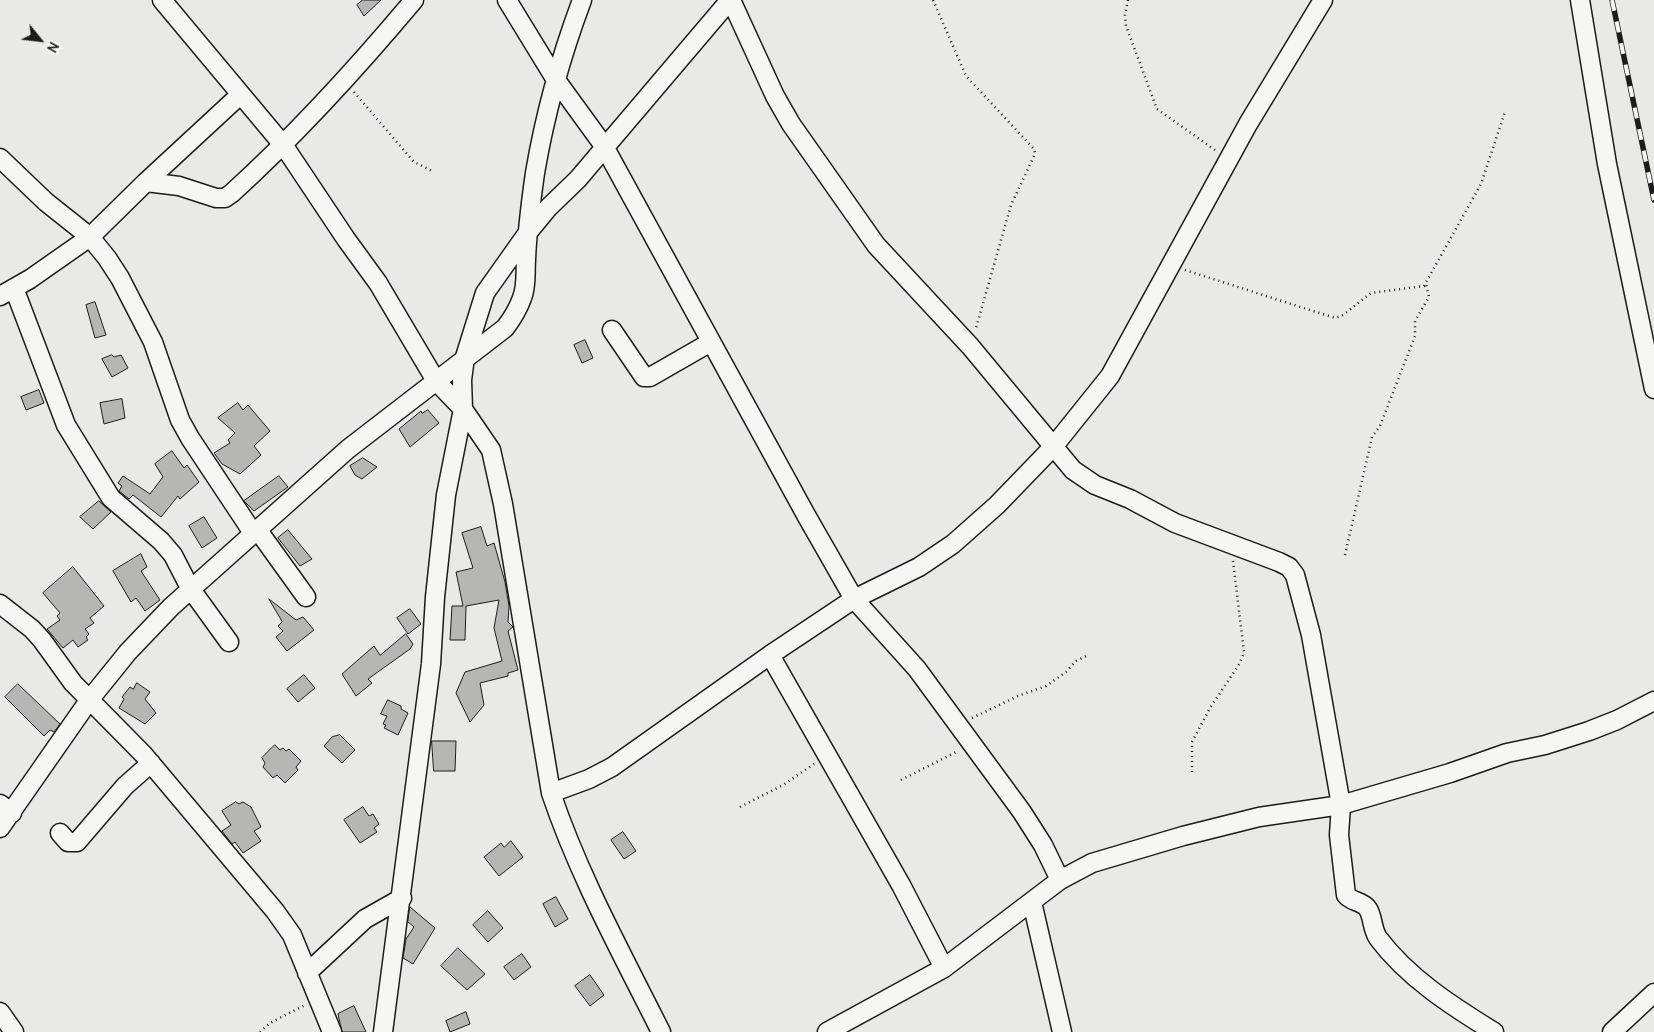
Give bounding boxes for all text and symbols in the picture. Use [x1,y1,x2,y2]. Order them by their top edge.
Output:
north arrow [15,15,65,65]
text: N [43,39,63,56]

